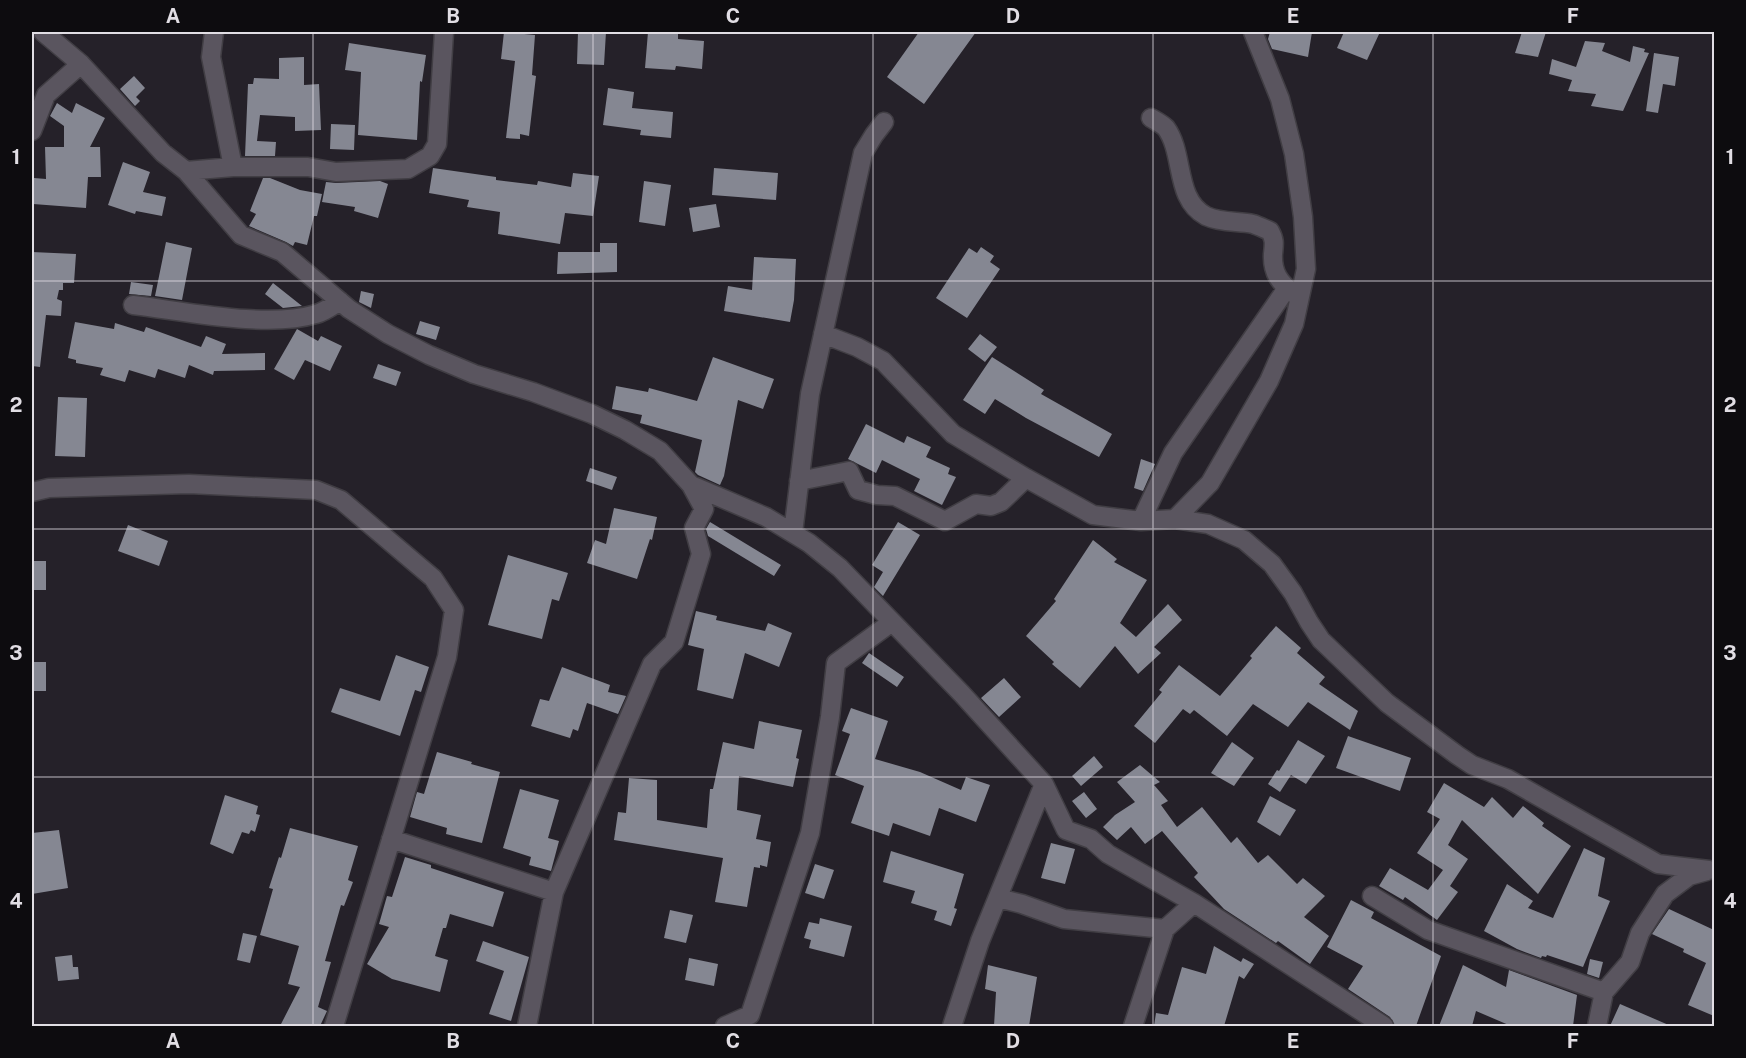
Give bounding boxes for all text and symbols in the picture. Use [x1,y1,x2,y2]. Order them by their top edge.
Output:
text: A [166,4,180,28]
text: B [446,4,460,28]
text: C [726,4,740,28]
text: D [1006,4,1020,28]
text: E [1287,4,1299,28]
text: F [1567,4,1579,28]
text: 1 [12,145,20,169]
text: 1 [1726,145,1734,169]
text: 2 [10,393,22,417]
text: 2 [1724,393,1736,417]
text: 3 [9,641,23,665]
text: 3 [1723,641,1737,665]
text: 4 [9,889,23,913]
text: 4 [1723,889,1737,913]
text: A [166,1029,180,1053]
text: B [446,1029,460,1053]
text: C [726,1029,740,1053]
text: D [1006,1029,1020,1053]
text: E [1287,1029,1299,1053]
text: F [1567,1029,1579,1053]

